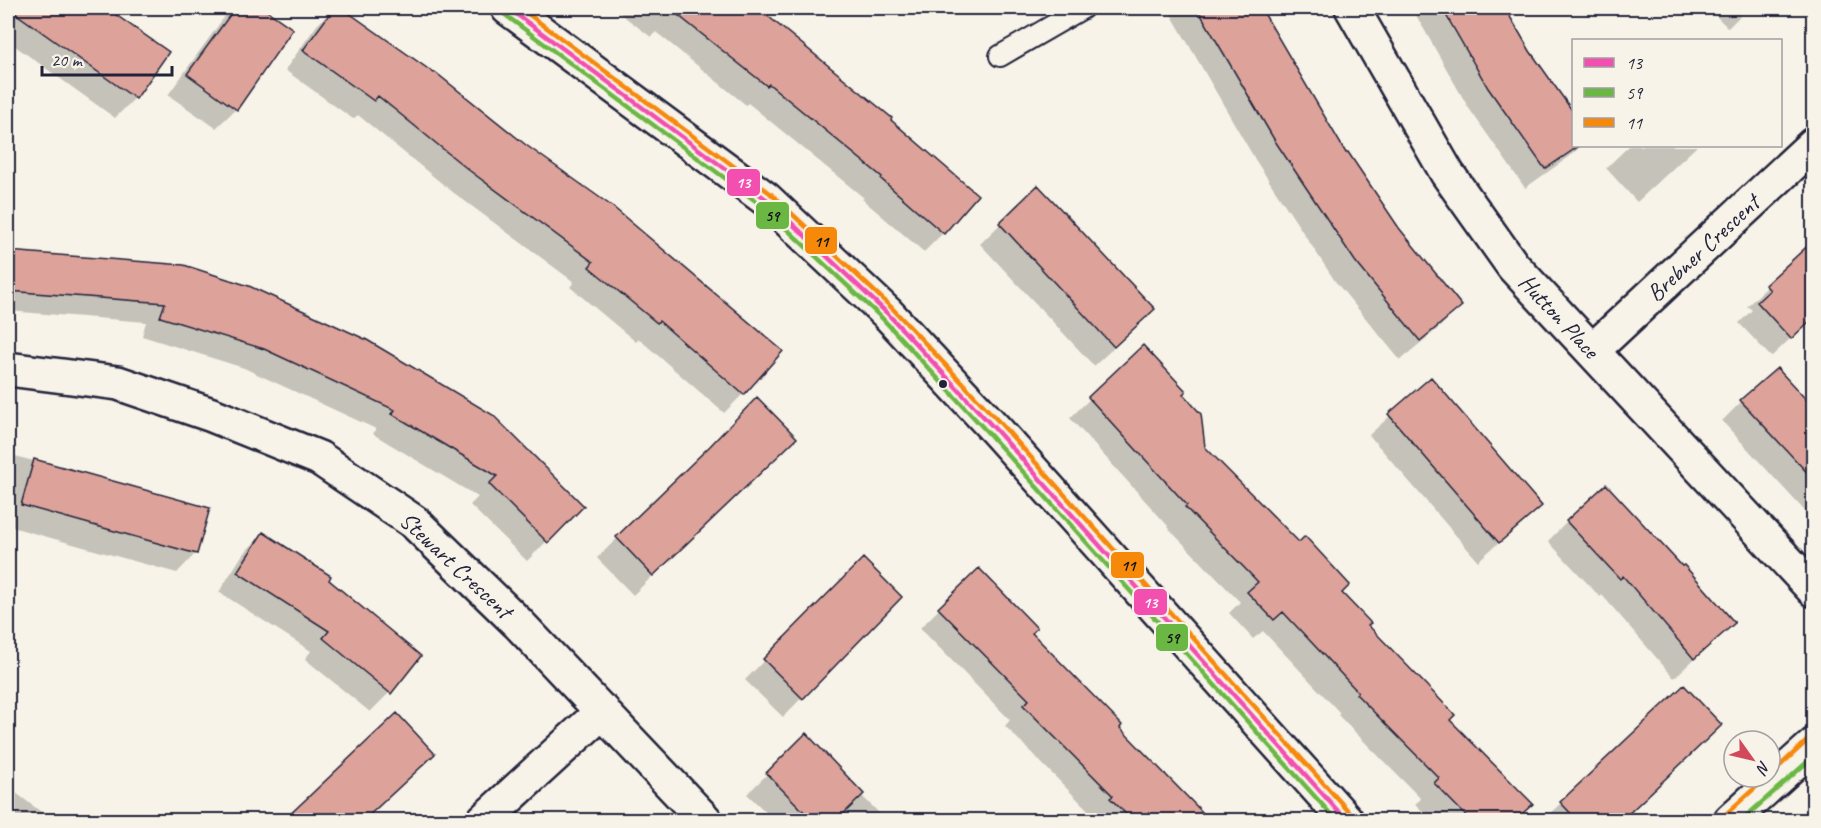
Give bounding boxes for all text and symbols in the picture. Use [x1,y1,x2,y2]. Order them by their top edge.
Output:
scale bar [42,39,172,77]
legend [1572,39,1782,147]
text: 20 m [51,49,84,71]
text: 13 [1626,52,1644,74]
text: 59 [1626,82,1644,104]
text: 11 [1626,112,1643,134]
line badge: 13 [726,168,761,197]
text: 13 [736,173,752,193]
street label: Brebner Crescent [1640,186,1768,308]
line badge: 59 [755,201,790,230]
text: 59 [765,206,781,226]
line badge: 11 [804,226,838,255]
text: 11 [814,232,830,252]
street label: Hutton Place [1512,267,1607,366]
unlabelled marker [937,378,949,390]
street label: Stewart Crescent [393,505,521,627]
line badge: 11 [1110,551,1145,579]
text: 11 [1121,556,1137,576]
line badge: 13 [1133,588,1168,616]
text: 13 [1143,593,1159,613]
line badge: 59 [1155,623,1189,652]
text: 59 [1165,628,1181,648]
north arrow [1722,729,1782,789]
text: N [1751,757,1775,779]

